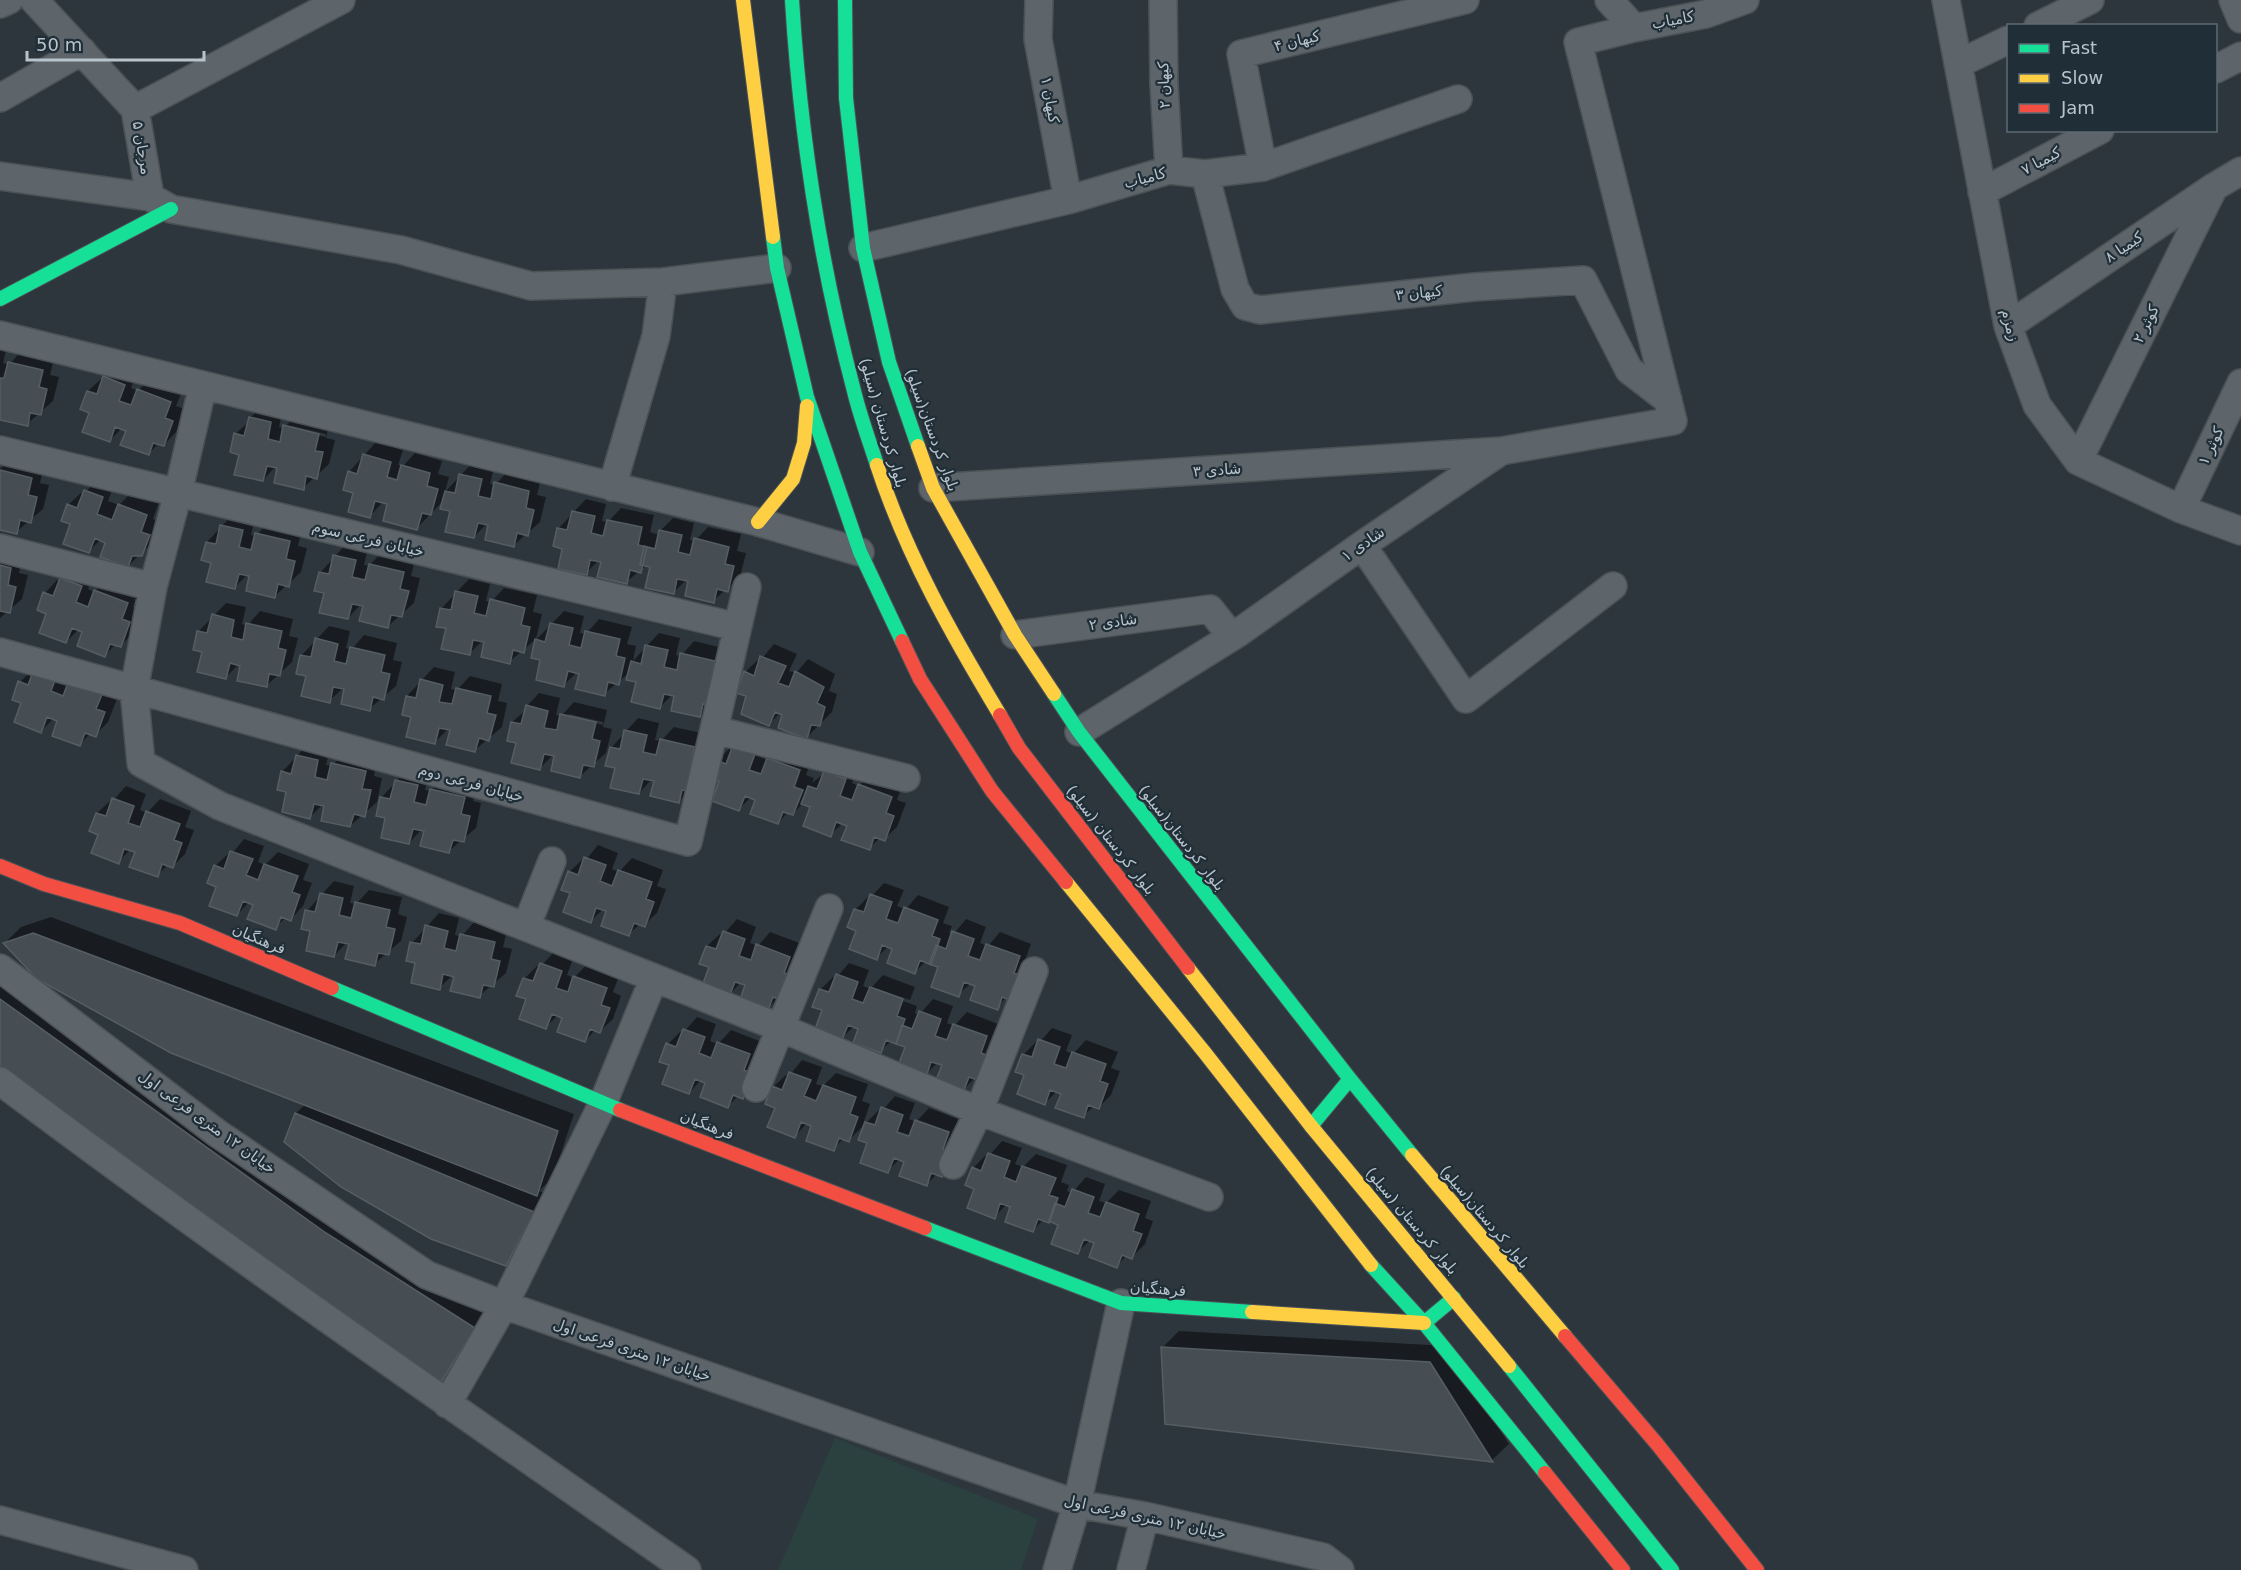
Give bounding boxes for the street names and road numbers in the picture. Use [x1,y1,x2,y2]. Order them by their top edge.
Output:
street label: کامیاب [1650,7,1697,33]
street label: کیهان ۴ [1272,26,1323,55]
street label: کیهان ۲ [1154,60,1174,109]
street label: کیهان ۱ [1037,75,1063,126]
street label: مرجان ۵ [128,120,156,176]
street label: کیمیا ۷ [2018,143,2065,179]
street label: کامیاب [1122,164,1169,192]
street label: کیمیا ۸ [2101,227,2147,266]
street label: کیهان ۳ [1395,282,1444,304]
street label: کوثر ۲ [2129,301,2163,346]
street label: زمزم [1997,307,2023,343]
street label: بلوار کردستان (سیلو) [856,356,910,490]
street label: بلوار کردستان(سیلو) [901,366,963,494]
street label: کوثر ۱ [2194,423,2228,468]
street label: شادی ۳ [1192,459,1242,481]
street label: خیابان فرعی سوم [310,517,426,561]
street label: شادی ۱ [1338,523,1388,565]
street label: شادی ۲ [1088,610,1138,634]
street label: خیابان فرعی دوم [417,760,525,806]
street label: بلوار کردستان(سیلو) [1135,781,1229,895]
street label: بلوار کردستان (سیلو) [1063,782,1159,898]
street label: فرهنگیان [230,920,288,958]
street label: خیابان ۱۲ متری فرعی اول [135,1066,279,1178]
street label: فرهنگیان [678,1107,736,1143]
street label: بلوار کردستان(سیلو) [1437,1162,1533,1272]
street label: بلوار کردستان (سیلو) [1362,1164,1462,1278]
street label: فرهنگیان [1129,1278,1187,1300]
street label: خیابان ۱۲ متری فرعی اول [551,1315,713,1385]
street label: خیابان ۱۲ متری فرعی اول [1062,1491,1228,1543]

